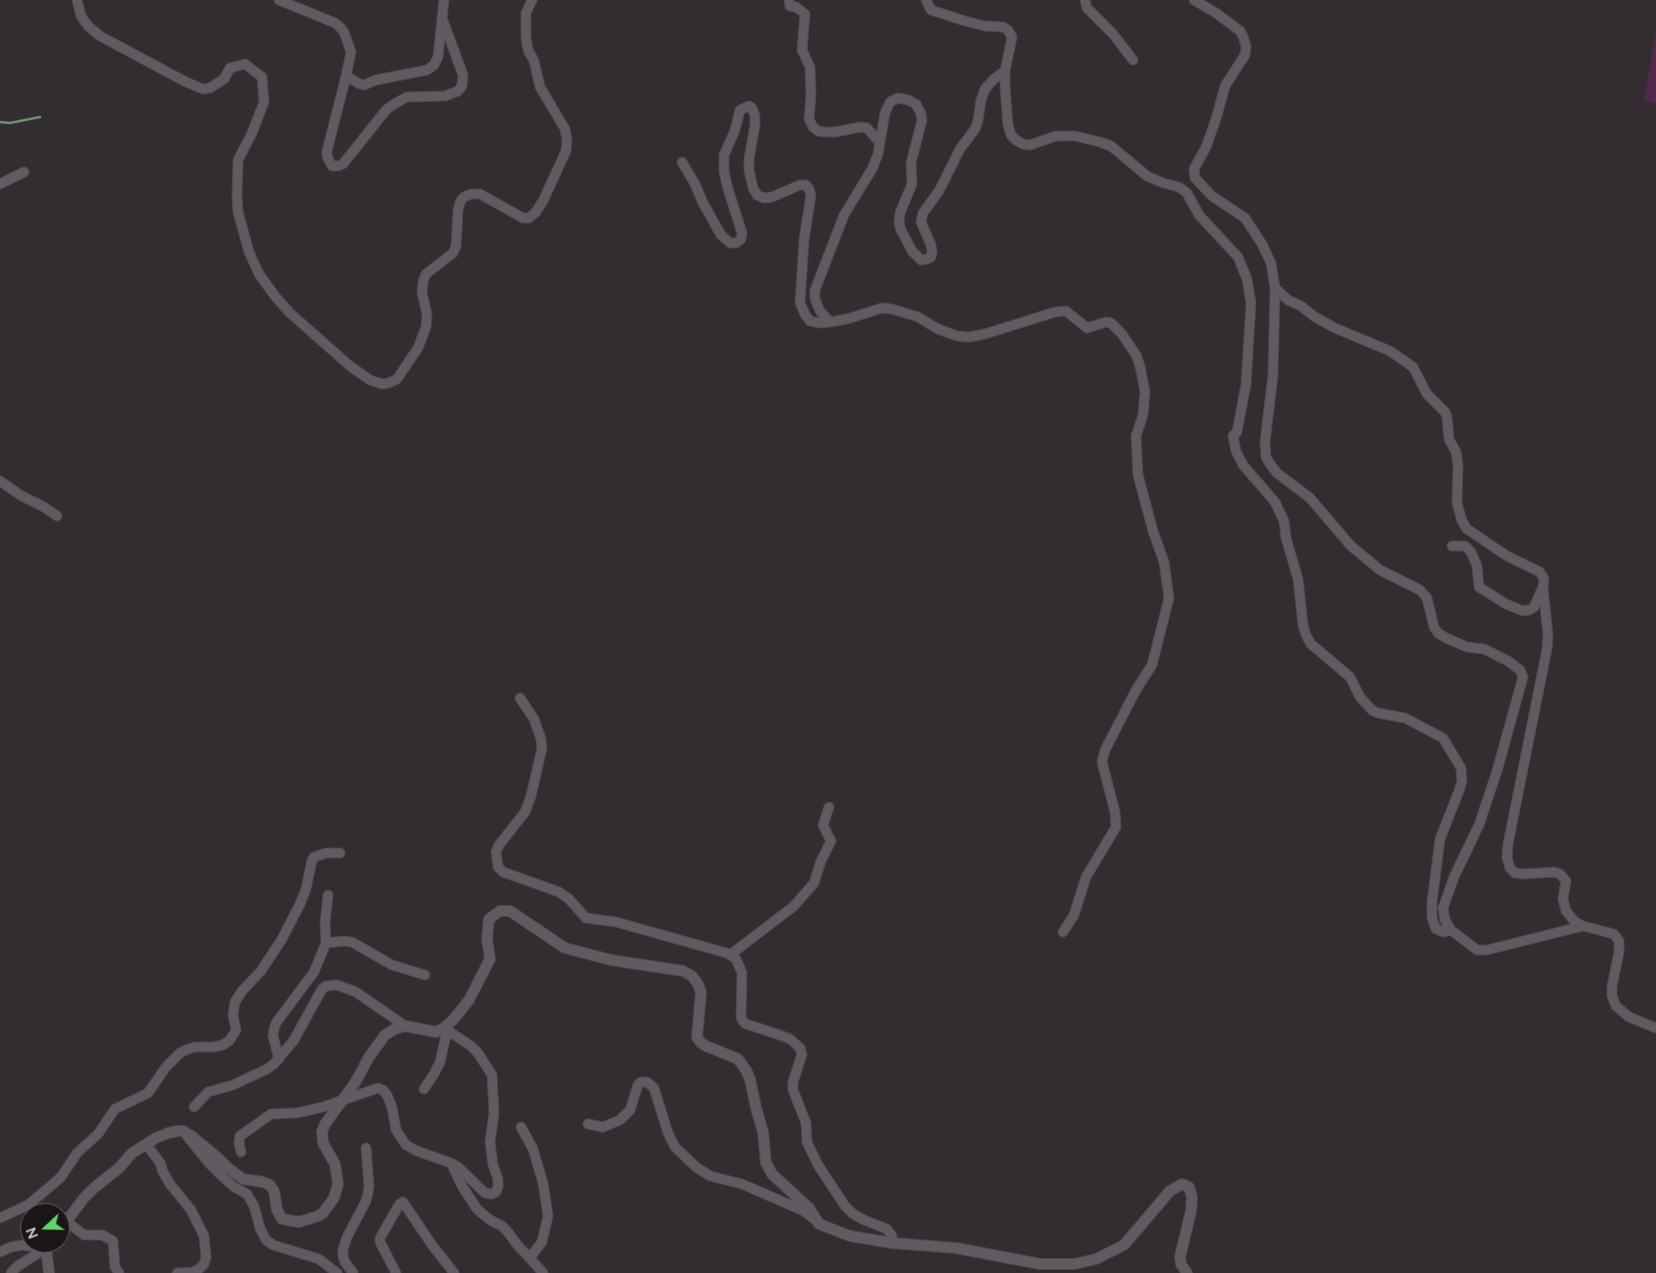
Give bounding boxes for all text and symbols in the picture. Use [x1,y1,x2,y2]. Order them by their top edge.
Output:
north arrow [20,1203,70,1253]
text: N [22,1225,41,1241]

